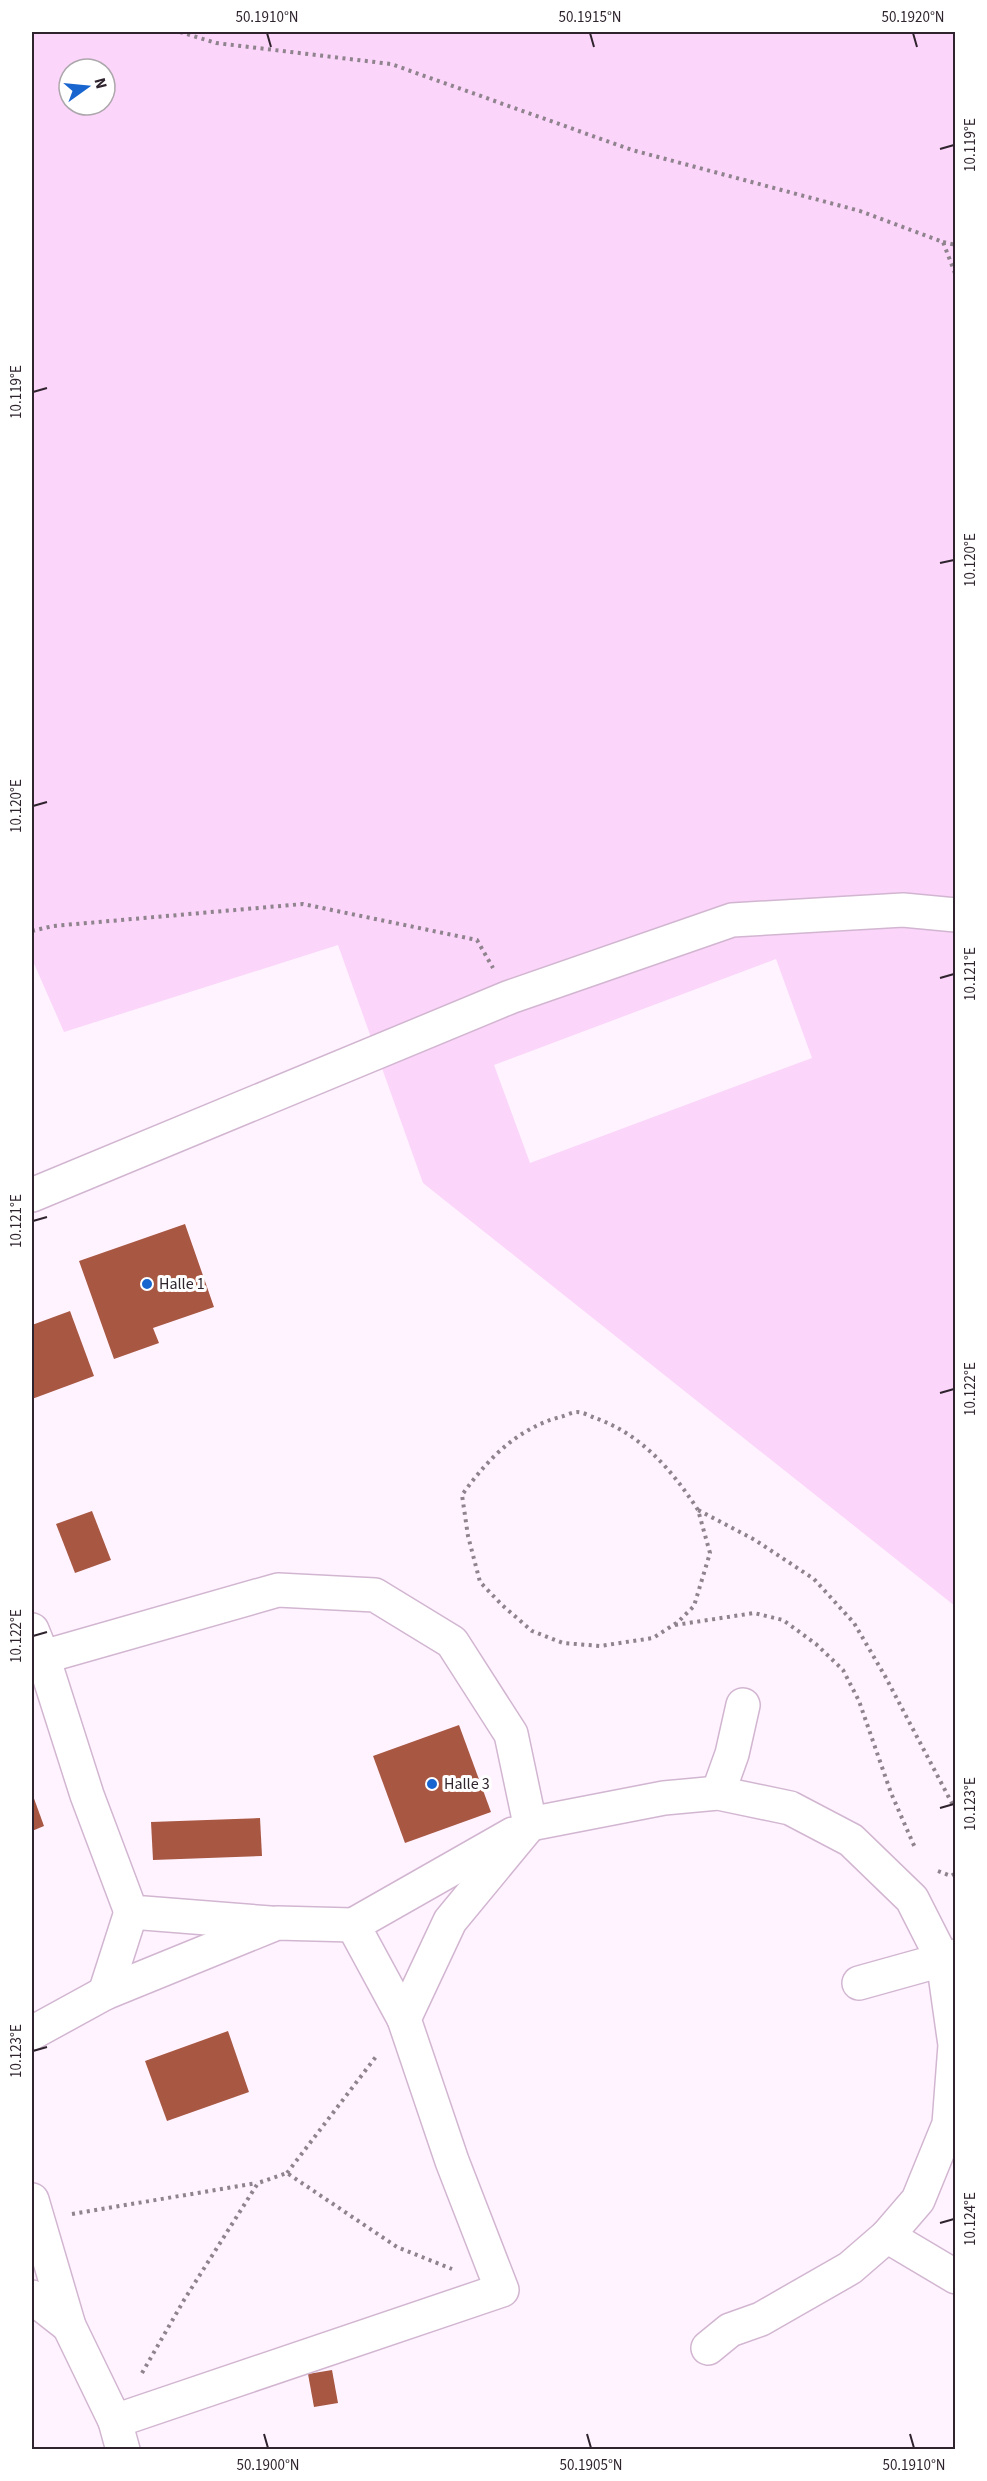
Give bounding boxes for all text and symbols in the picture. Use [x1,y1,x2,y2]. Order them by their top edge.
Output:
text: 50.1910°N [235,7,299,28]
text: 50.1915°N [558,7,622,28]
text: 50.1920°N [881,7,945,28]
north arrow [57,57,117,117]
text: N [89,75,113,91]
text: 10.119°E [960,118,981,172]
text: 10.119°E [6,365,27,419]
text: 10.120°E [960,533,981,587]
text: 10.120°E [6,779,27,833]
text: 10.121°E [960,947,981,1001]
text: 10.121°E [6,1194,27,1248]
place label: Halle 1 [159,1273,205,1295]
marker: Halle 1 [140,1277,154,1291]
text: 10.122°E [960,1362,981,1416]
text: 10.122°E [6,1609,27,1663]
place label: Halle 3 [444,1773,490,1795]
marker: Halle 3 [425,1777,439,1791]
text: 10.123°E [960,1777,981,1831]
text: 10.123°E [6,2024,27,2078]
text: 10.124°E [960,2192,981,2246]
text: 50.1900°N [236,2455,300,2476]
text: 50.1905°N [559,2455,623,2476]
text: 50.1910°N [882,2455,946,2476]

